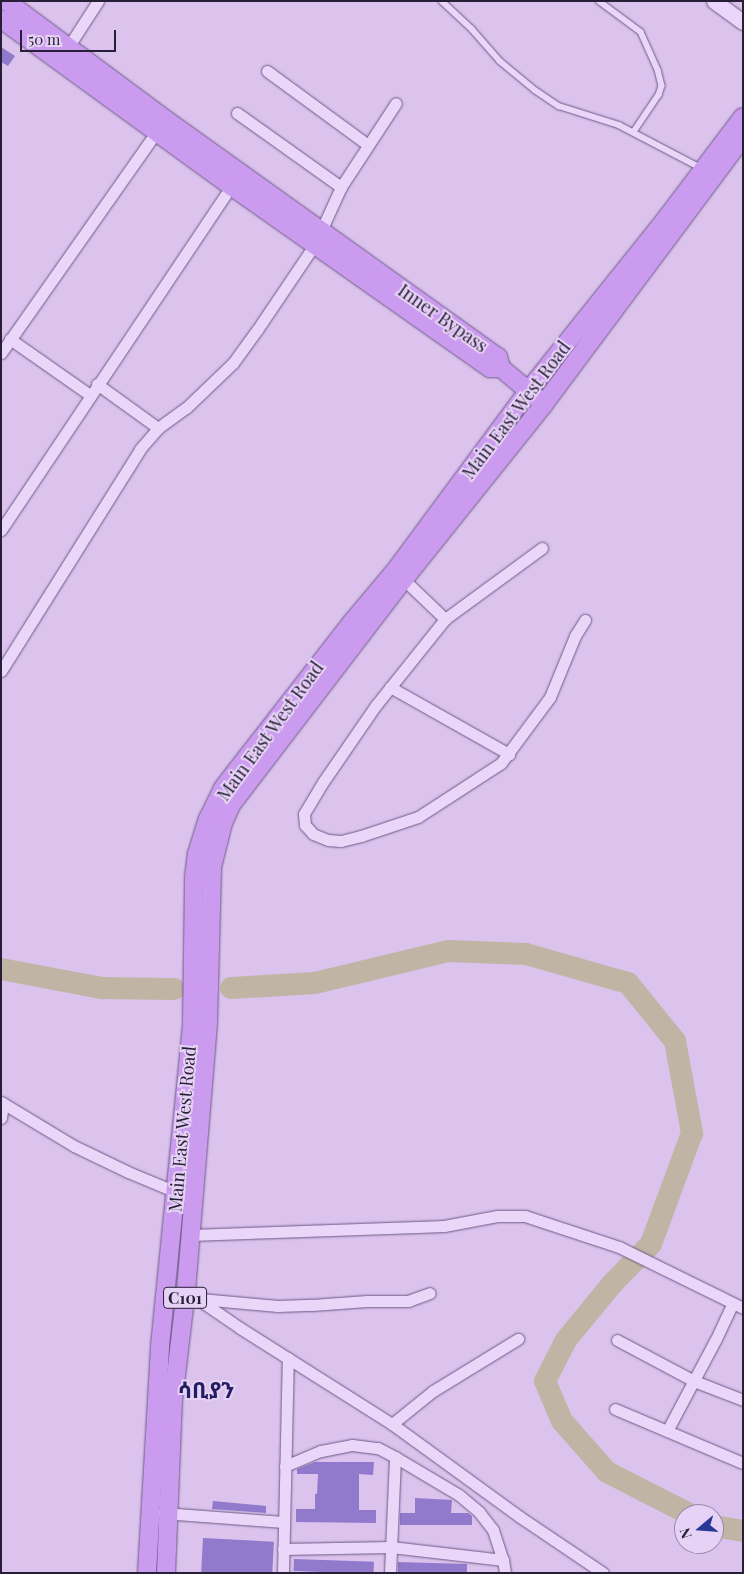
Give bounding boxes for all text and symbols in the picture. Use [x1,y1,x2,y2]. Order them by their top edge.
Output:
scale bar [22,20,119,52]
text: 50 m [28,29,60,49]
street label: Inner Bypass [394,279,492,357]
street label: Main East West Road [457,336,575,484]
street label: Main East West Road [212,657,328,805]
street label: Main East West Road [164,1044,200,1214]
road number: C101 [162,1285,208,1312]
district label: ሳቢያን [178,1377,234,1403]
north arrow [674,1504,724,1554]
text: N [675,1526,696,1541]

